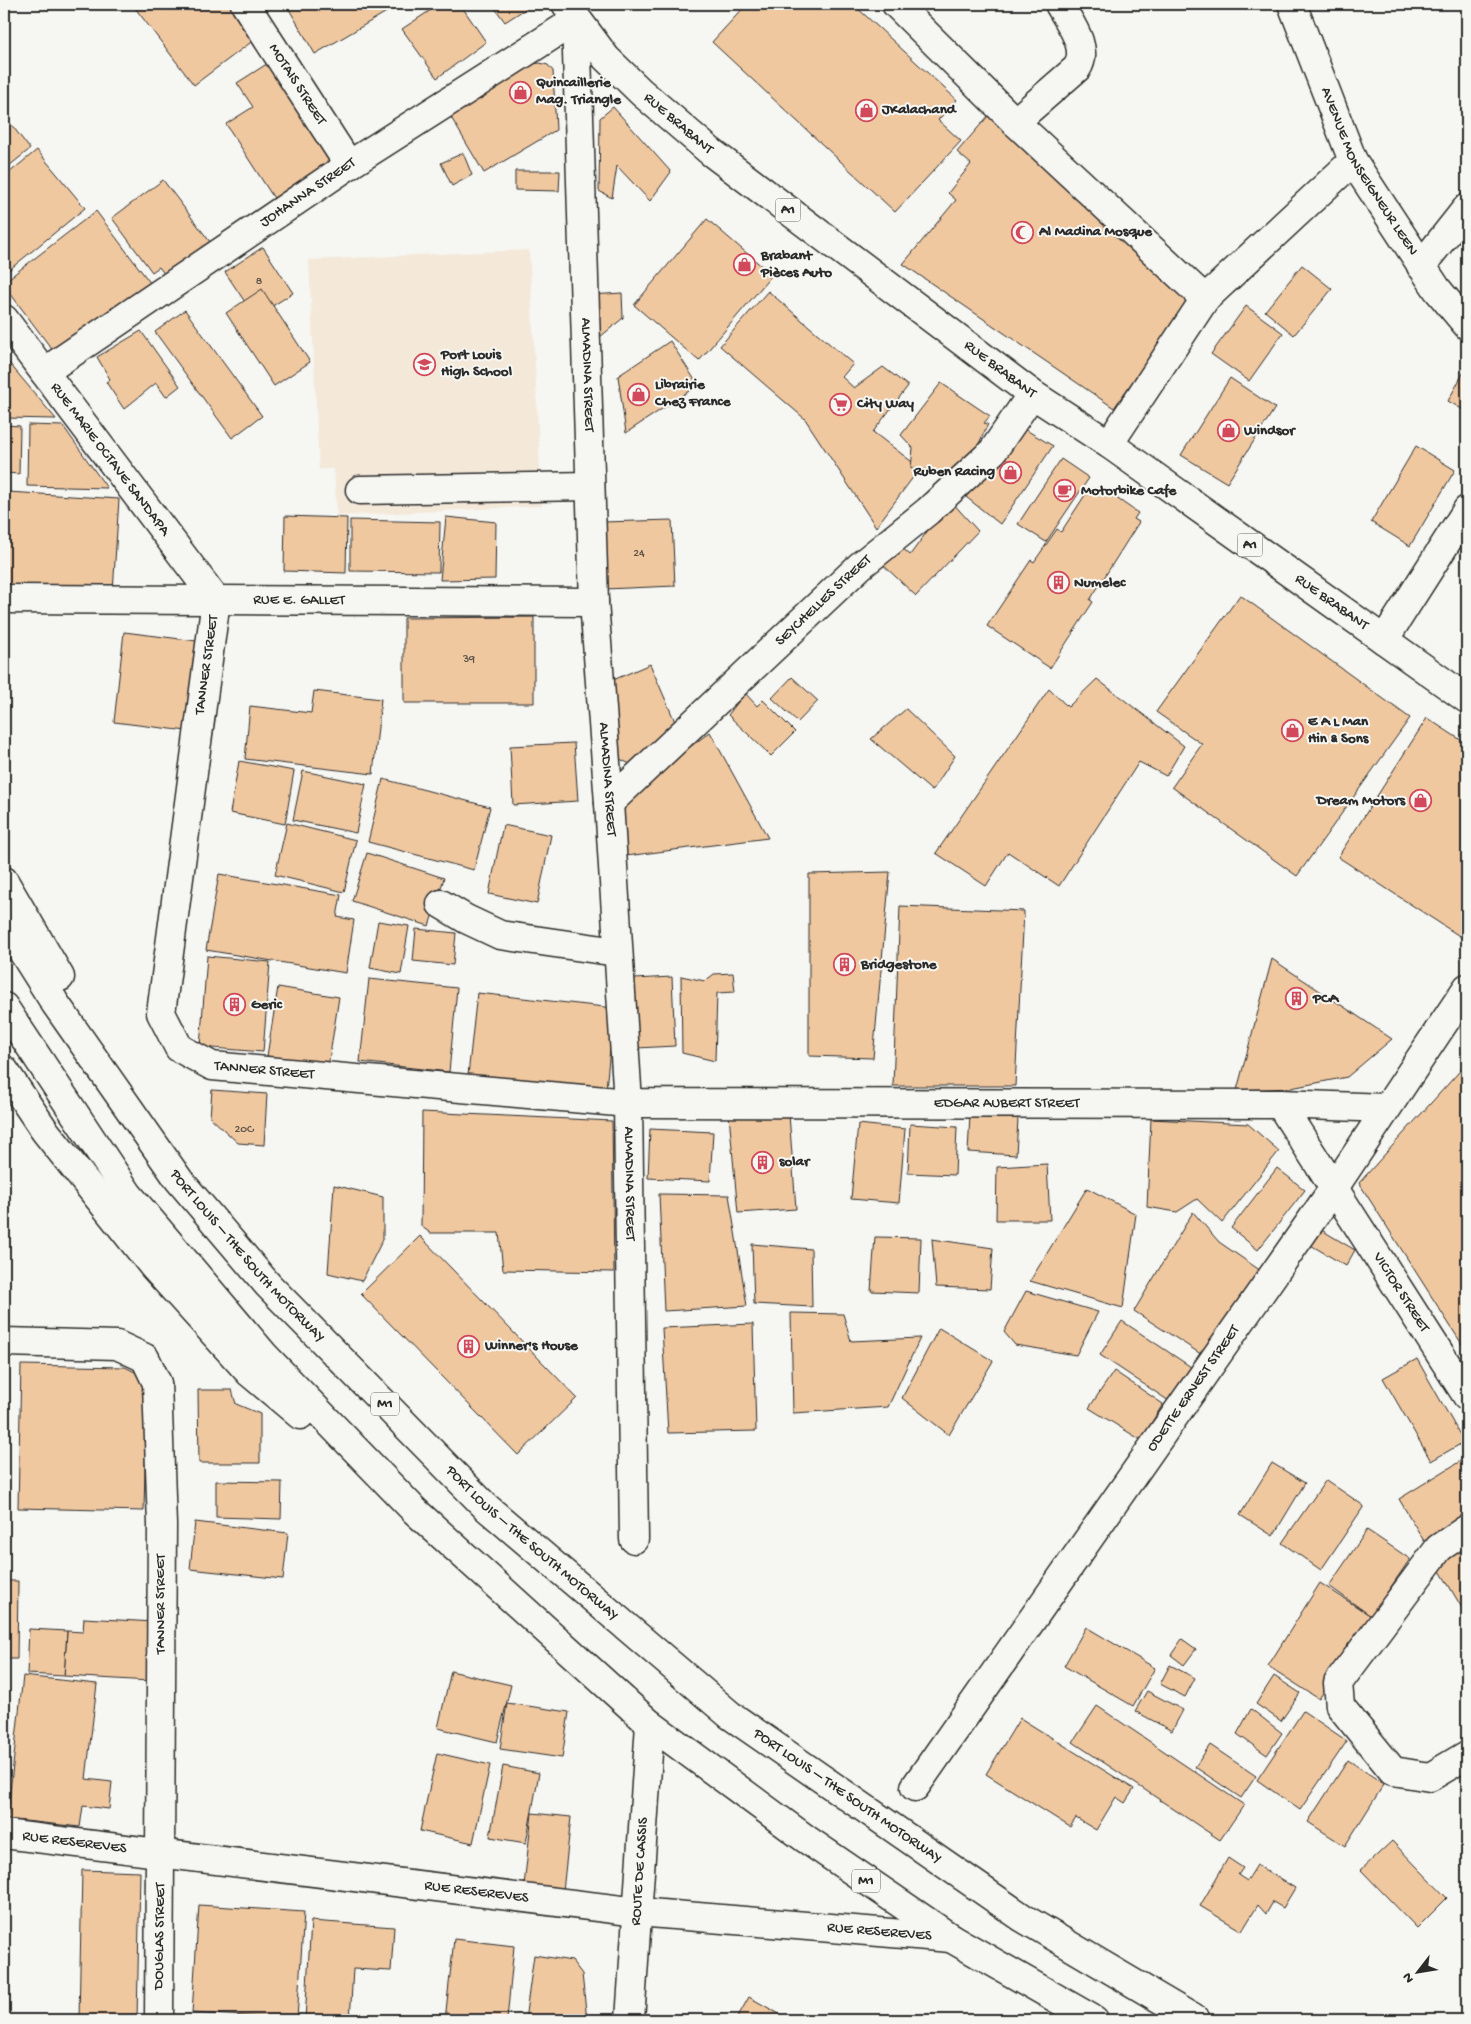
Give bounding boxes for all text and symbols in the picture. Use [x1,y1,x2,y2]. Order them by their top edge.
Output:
street label: MOTAIS STREET [264,41,331,130]
place label: Quincaillerie Mag. Triangle [536,74,622,109]
shop icon: Quincaillerie Mag. Triangle [508,80,532,104]
street label: AVENUE MONSEIGNEUR LEEN [1316,85,1422,259]
street label: RUE BRABANT [640,89,718,159]
shop icon: JKalachand [854,98,878,122]
place label: JKalachand [881,101,958,119]
street label: JOHANNA STREET [257,153,360,232]
road number: A1 [776,198,800,222]
mosque icon: Al Madina Mosque [1011,220,1035,244]
place label: Al Madina Mosque [1038,223,1153,241]
place label: Brabant Pièces Auto [760,247,832,282]
shop icon: Brabant Pièces Auto [733,253,757,277]
house number: 8 [256,275,263,289]
street label: ALMADINA STREET [576,317,598,433]
street label: RUE BRABANT [960,337,1041,404]
place label: Port Louis High School [440,346,513,381]
school or university icon: Port Louis High School [413,352,437,376]
place label: Librairie Chez France [654,376,732,411]
street label: RUE MARIE OCTAVE SANDAPA [46,379,174,541]
shop icon: Librairie Chez France [627,382,651,406]
supermarket icon: City Way [829,392,853,416]
place label: City Way [856,395,915,413]
shop icon: Windsor [1216,419,1240,443]
place label: Windsor [1243,422,1296,440]
shop icon: Ruben Racing [999,460,1023,484]
place label: Ruben Racing [913,463,995,481]
cafe icon: Motorbike Cafe [1053,479,1077,503]
place label: Motorbike Cafe [1081,482,1178,500]
road number: A1 [1238,534,1262,556]
house number: 24 [633,547,645,561]
street label: SEYCHELLES STREET [772,550,876,650]
street label: RUE BRABANT [1291,570,1373,635]
building icon: Numelec [1046,571,1070,595]
place label: Numelec [1074,574,1126,592]
street label: RUE E. GALLET [253,591,346,610]
street label: TANNER STREET [191,613,223,717]
house number: 39 [462,653,475,667]
place label: E A L Man Hin & Sons [1308,713,1370,748]
shop icon: E A L Man Hin & Sons [1280,719,1304,743]
street label: ALMADINA STREET [594,722,620,838]
shop icon: Dream Motors [1409,789,1433,813]
place label: Dream Motors [1315,792,1406,810]
building icon: Bridgestone [833,953,857,977]
place label: Bridgestone [860,956,938,974]
building icon: PCA [1285,987,1309,1011]
place label: PCA [1312,990,1339,1008]
building icon: Geric [223,993,247,1017]
place label: Geric [251,996,283,1014]
street label: TANNER STREET [213,1057,316,1084]
street label: EDGAR AUBERT STREET [934,1094,1081,1113]
house number: 20C [234,1123,255,1137]
street label: ALMADINA STREET [619,1126,639,1242]
building icon: solar [751,1150,775,1174]
place label: solar [779,1153,811,1171]
street label: PORT LOUIS – THE SOUTH MOTORWAY [165,1165,328,1346]
street label: VICTOR STREET [1368,1248,1434,1337]
street label: ODETTE ERNEST STREET [1143,1321,1245,1456]
building icon: Winner's House [457,1334,481,1358]
place label: Winner's House [484,1337,579,1355]
road number: M1 [371,1392,399,1416]
street label: PORT LOUIS – THE SOUTH MOTORWAY [441,1461,622,1625]
street label: TANNER STREET [152,1553,170,1655]
street label: PORT LOUIS – THE SOUTH MOTORWAY [749,1724,945,1868]
street label: ROUTE DE CASSIS [627,1817,653,1926]
street label: RUE RESEREVES [21,1827,128,1858]
road number: M1 [852,1870,880,1892]
street label: RUE RESEREVES [423,1877,530,1907]
street label: DOUGLAS STREET [150,1881,170,1991]
street label: RUE RESEREVES [826,1919,932,1945]
north arrow [1394,1946,1444,1996]
text: N [1399,1969,1419,1986]

